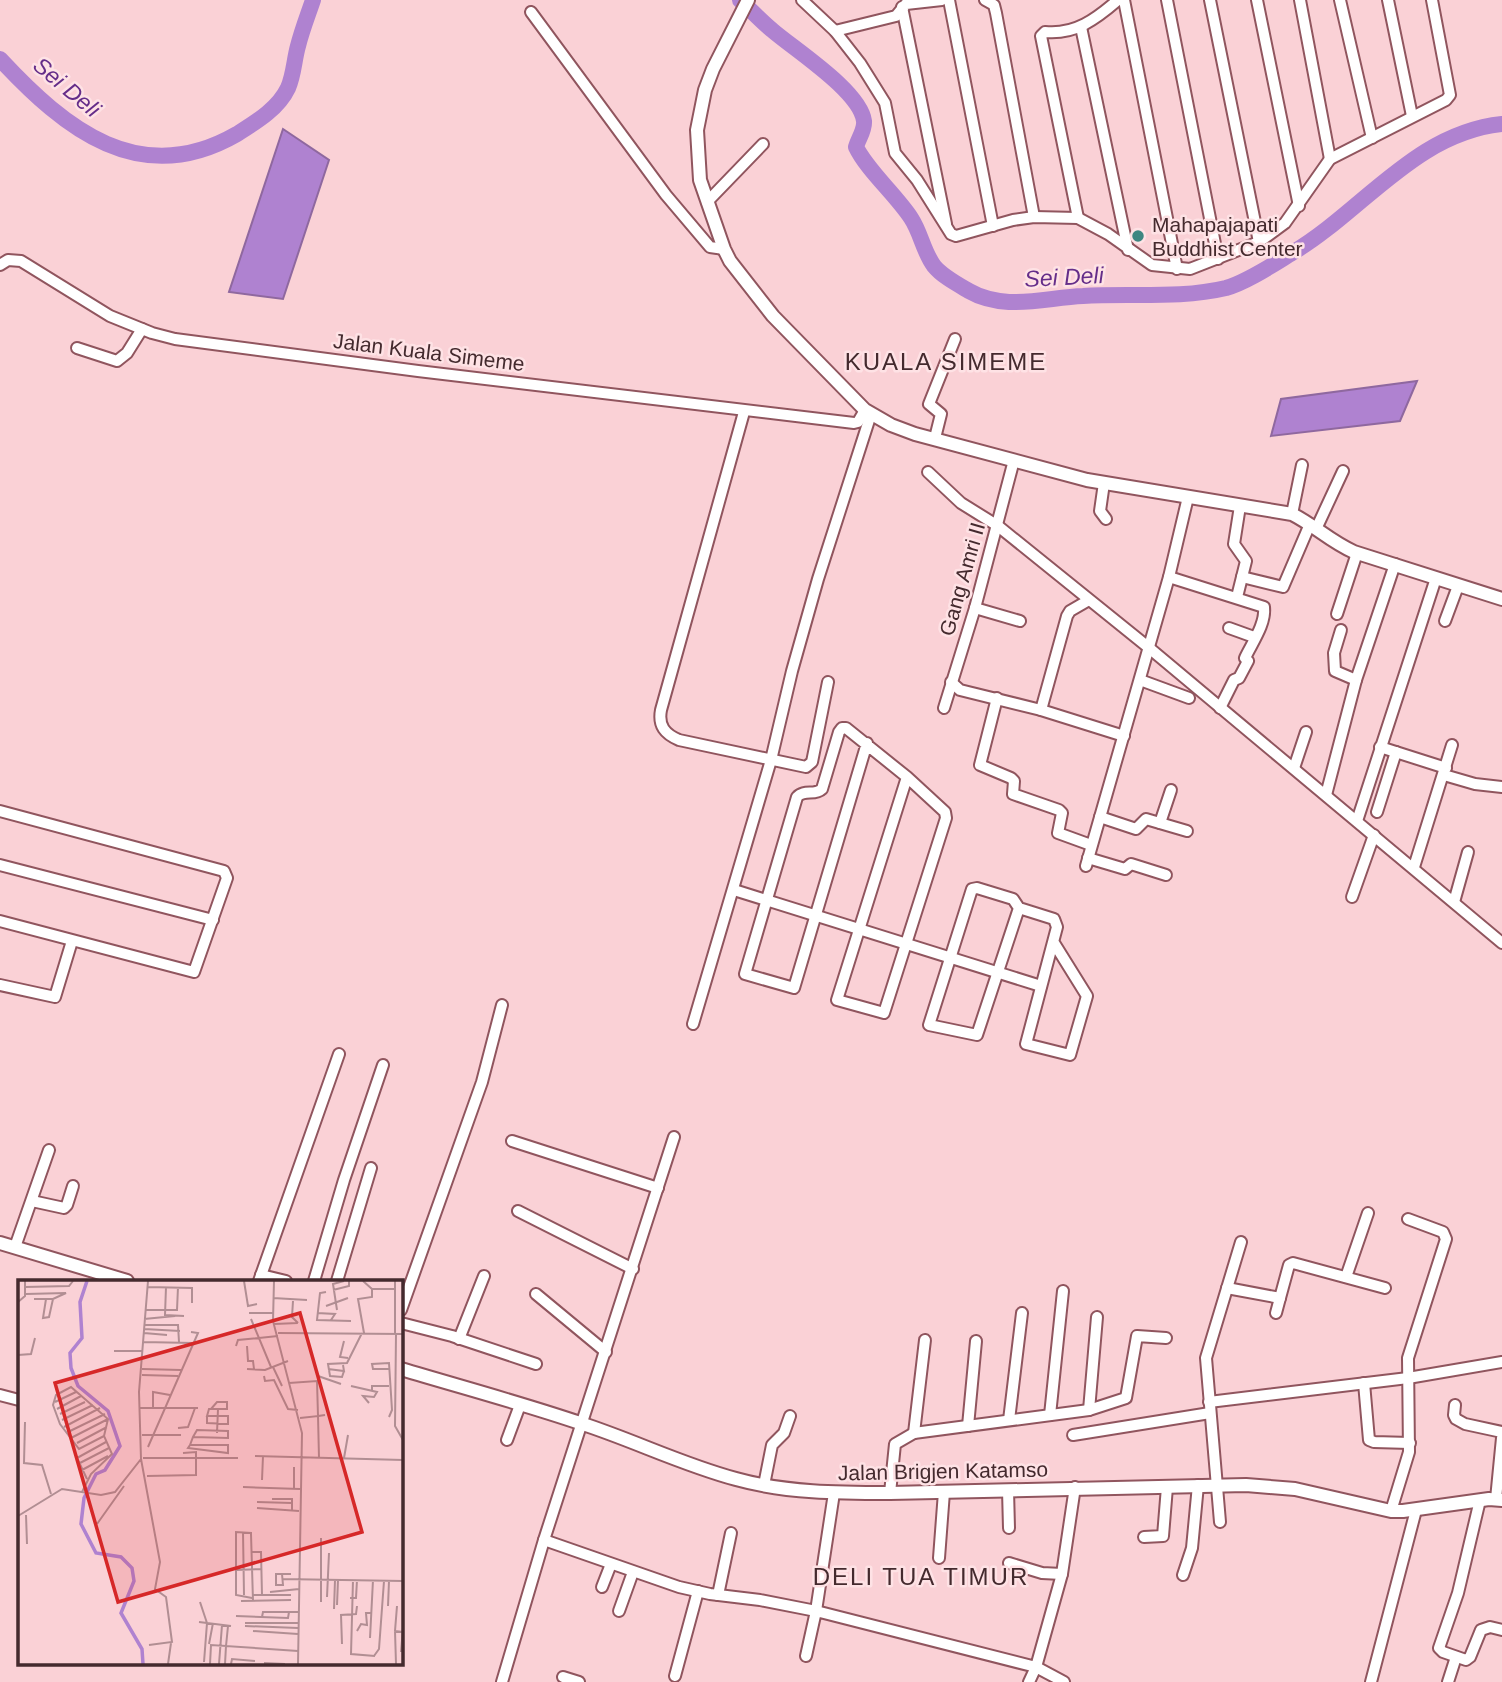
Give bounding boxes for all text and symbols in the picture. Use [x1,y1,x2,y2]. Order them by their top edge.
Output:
water label: Sei Deli [28,52,106,123]
place label: Mahapajapati Buddhist Center [1152,213,1303,260]
marker: Mahapajapati Buddhist Center [1130,228,1146,244]
water label: Sei Deli [1024,262,1105,292]
street label: Jalan Kuala Simeme [332,329,526,375]
district label: KUALA SIMEME [845,348,1047,375]
street label: Gang Amri II [935,520,989,638]
inset map [18,1280,402,1664]
street label: Jalan Brigjen Katamso [838,1458,1048,1484]
district label: DELI TUA TIMUR [813,1563,1029,1590]

